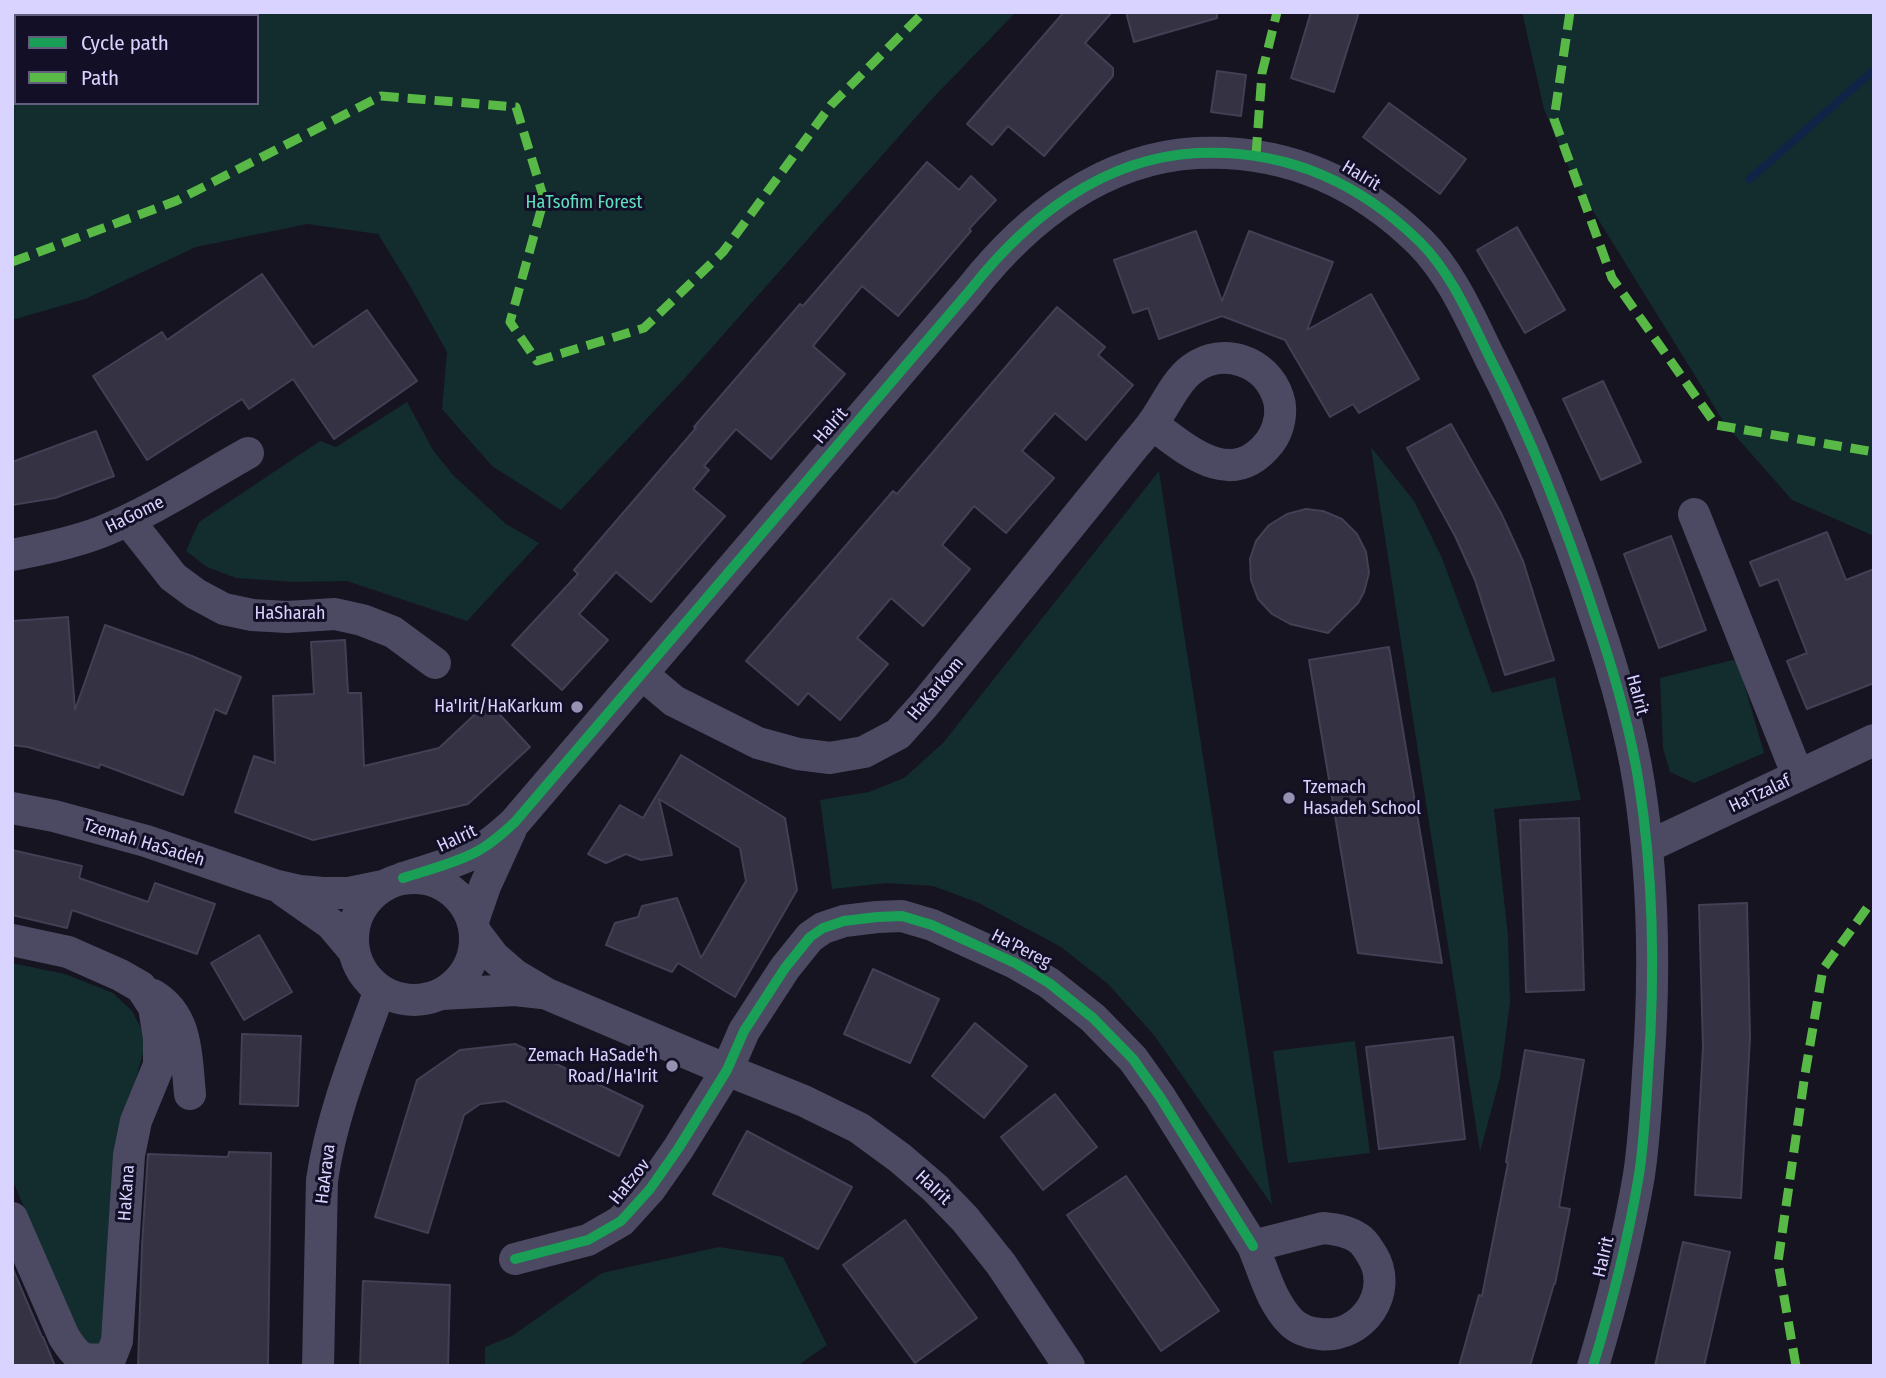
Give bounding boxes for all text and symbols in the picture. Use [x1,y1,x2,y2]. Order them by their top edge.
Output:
legend [14,14,259,105]
text: Cycle path [81,30,169,56]
text: Path [81,65,119,91]
street label: HaIrit [1338,156,1384,196]
park label: HaTsofim Forest [526,192,642,214]
street label: HaIrit [809,403,853,449]
street label: HaGome [102,492,168,538]
street label: HaSharah [255,603,325,625]
street label: HaKarkom [903,653,969,725]
street label: HaIrit [1621,672,1653,718]
place label: Ha'Irit/HaKarkum [434,696,563,718]
marker: Ha'Irit/HaKarkum [569,699,585,715]
street label: Ha'Tzalaf [1726,770,1794,818]
place label: Tzemach Hasadeh School [1303,777,1421,820]
marker: Tzemach Hasadeh School [1281,790,1297,806]
street label: Tzemah HaSadeh [81,814,207,872]
street label: HaIrit [434,821,480,857]
street label: Ha'Pereg [988,925,1054,973]
place label: Zemach HaSade'h Road/Ha'Irit [528,1045,658,1088]
marker: Zemach HaSade'h Road/Ha'Irit [664,1058,680,1074]
street label: HaArava [312,1143,340,1205]
street label: HaEzov [605,1155,655,1209]
street label: HaKana [114,1164,140,1222]
street label: HaIrit [911,1166,955,1210]
street label: HaIrit [1589,1235,1619,1279]

